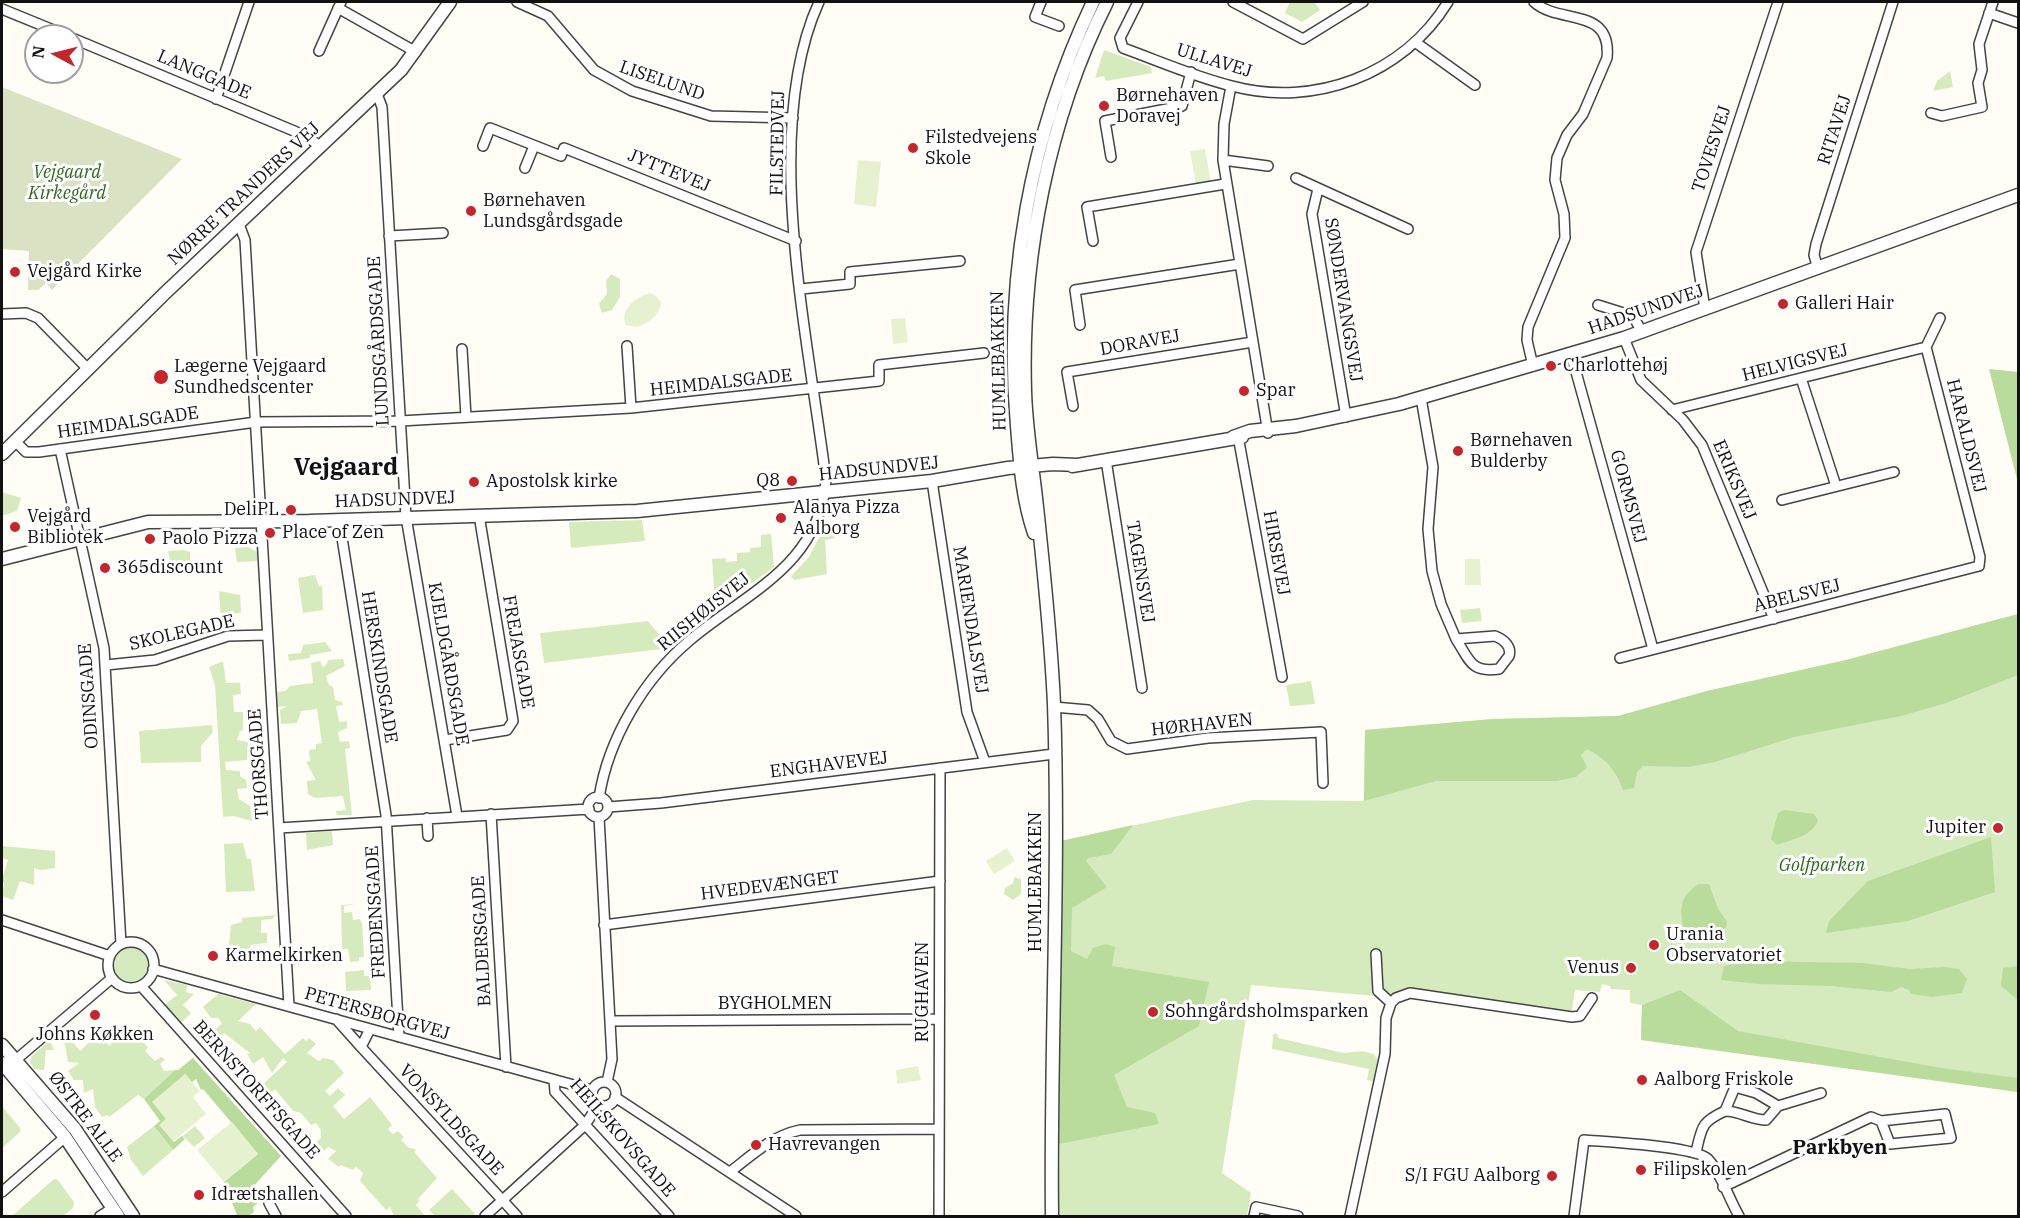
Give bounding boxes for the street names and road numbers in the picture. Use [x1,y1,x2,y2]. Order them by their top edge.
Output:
street label: ULLAVEJ [1174,39,1254,83]
street label: LANGGADE [154,46,254,104]
street label: LISELUND [616,56,708,106]
street label: FILSTEDVEJ [766,90,790,196]
street label: RITAVEJ [1814,92,1856,168]
street label: TOVESVEJ [1688,103,1736,195]
street label: NØRRE TRANDERS VEJ [164,118,324,270]
street label: JYTTEVEJ [625,145,713,197]
street label: SØNDERVANGSVEJ [1319,216,1367,384]
street label: LUNDSGÅRDSGADE [364,255,394,427]
street label: HADSUNDVEJ [1585,280,1707,340]
street label: HUMLEBAKKEN [987,291,1011,431]
street label: DORAVEJ [1098,325,1182,361]
street label: HELVIGSVEJ [1740,339,1850,387]
street label: HEIMDALSGADE [649,365,793,401]
street label: HARALDSVEJ [1941,377,1991,495]
street label: HEIMDALSGADE [56,402,200,444]
street label: ERIKSVEJ [1707,437,1761,523]
street label: GORMSVEJ [1605,448,1651,546]
street label: HADSUNDVEJ [818,452,940,486]
street label: HADSUNDVEJ [334,487,456,513]
street label: HIRSEVEJ [1258,509,1294,597]
street label: TAGENSVEJ [1121,519,1159,625]
street label: MARIENDALSVEJ [948,545,992,695]
street label: RIISHØJSVEJ [654,568,754,656]
street label: ABELSVEJ [1751,575,1843,617]
street label: KJELDGÅRDSGADE [423,580,473,748]
street label: HERSKINDSGADE [356,589,402,745]
street label: FREJASGADE [497,593,539,711]
street label: SKOLEGADE [127,610,237,656]
street label: ODINSGADE [75,642,103,750]
street label: THORSGADE [244,708,274,820]
street label: HØRHAVEN [1150,709,1254,741]
street label: ENGHAVEVEJ [769,747,889,783]
street label: HUMLEBAKKEN [1025,812,1047,952]
street label: FREDENSGADE [362,845,390,979]
street label: HVEDEVÆNGET [699,867,841,905]
street label: BALDERSGADE [468,875,496,1007]
street label: RUGHAVEN [912,941,934,1043]
street label: PETERSBORGVEJ [302,983,452,1045]
street label: BYGHOLMEN [718,993,832,1015]
street label: BERNSTORFFSGADE [188,1016,324,1164]
street label: VONSYLDSGADE [394,1060,508,1180]
street label: ØSTRE ALLE [44,1067,126,1167]
street label: HEILSKOVSGADE [565,1074,679,1202]

